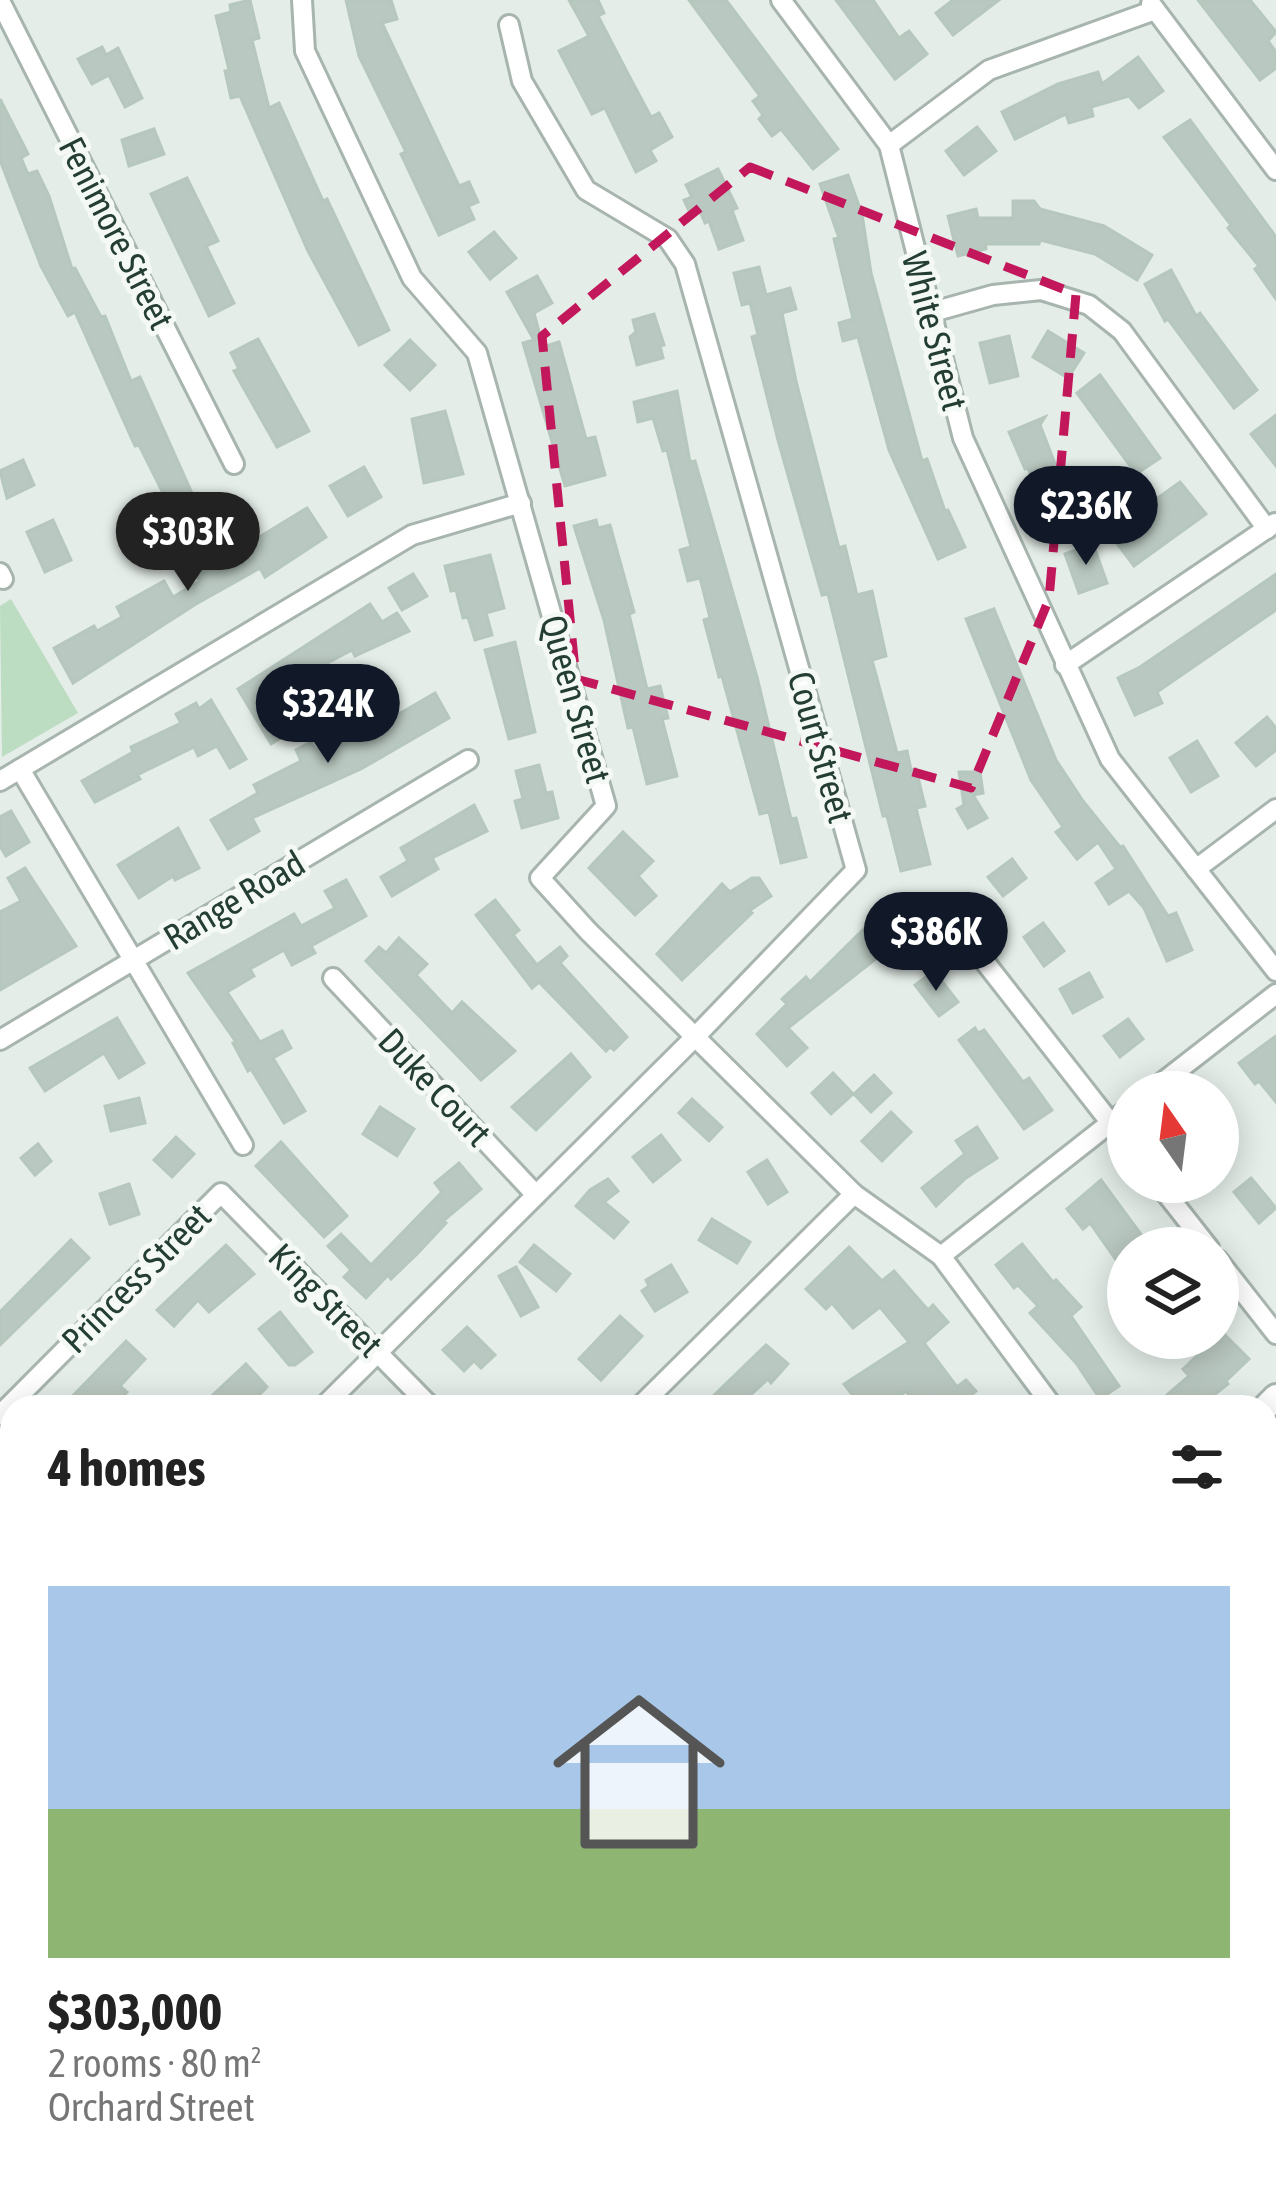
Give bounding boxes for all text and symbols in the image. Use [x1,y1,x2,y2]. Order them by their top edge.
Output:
street label: Fenimore Street [51,130,183,336]
street label: White Street [894,247,976,415]
pin: $236K [1002,466,1170,568]
text: $236K [1041,483,1131,527]
pin: $303K [104,492,272,594]
text: $303K [143,509,233,553]
street label: Queen Street [532,610,620,788]
pin: $324K [244,664,412,766]
street label: Court Street [779,667,863,827]
text: $324K [283,681,373,725]
street label: Range Road [156,842,312,958]
pin: $386K [852,892,1020,994]
text: $386K [891,909,981,953]
street label: Duke Court [370,1020,500,1154]
north arrow [1107,1071,1239,1203]
map controls [1107,1071,1239,1359]
street label: Princess Street [53,1195,219,1361]
button: layers [1107,1227,1239,1359]
street label: King Street [261,1235,391,1365]
icon: filters [1164,1434,1230,1500]
text: 4 homes [48,1438,206,1497]
icon: home [531,1664,747,1880]
text: $303,000 [48,1982,222,2041]
text: 2 rooms · 80 m² [48,2041,262,2085]
text: Orchard Street [48,2085,255,2129]

